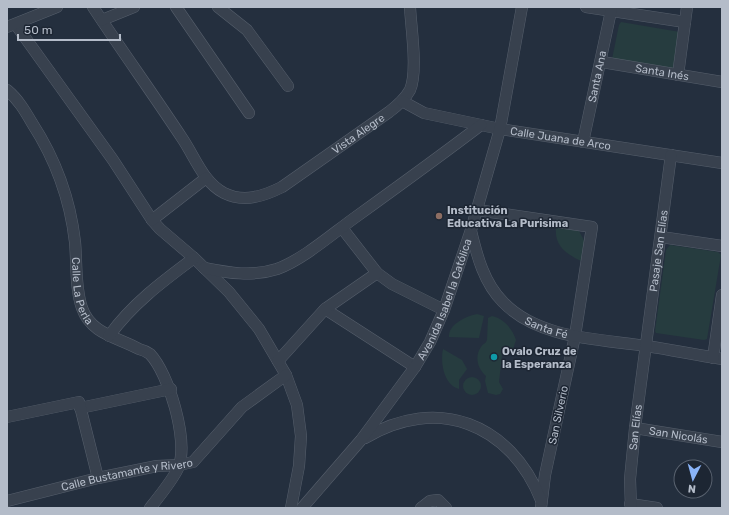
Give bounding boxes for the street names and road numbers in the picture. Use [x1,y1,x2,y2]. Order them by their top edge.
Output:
street label: Santa Ana [586,50,609,104]
street label: Santa Inés [634,62,690,83]
street label: Vista Alegre [330,111,387,157]
street label: Calle Juana de Arco [509,125,612,153]
street label: Pasaje San Elías [647,209,671,293]
street label: Avenida Isabel la Católica [415,237,475,363]
street label: Calle La Perla [69,257,96,327]
street label: Santa Fé [522,314,569,341]
street label: San Silverio [546,385,571,446]
street label: San Elías [627,403,645,451]
street label: San Nicolás [648,424,709,447]
street label: Calle Bustamante y Rivero [60,456,194,494]

